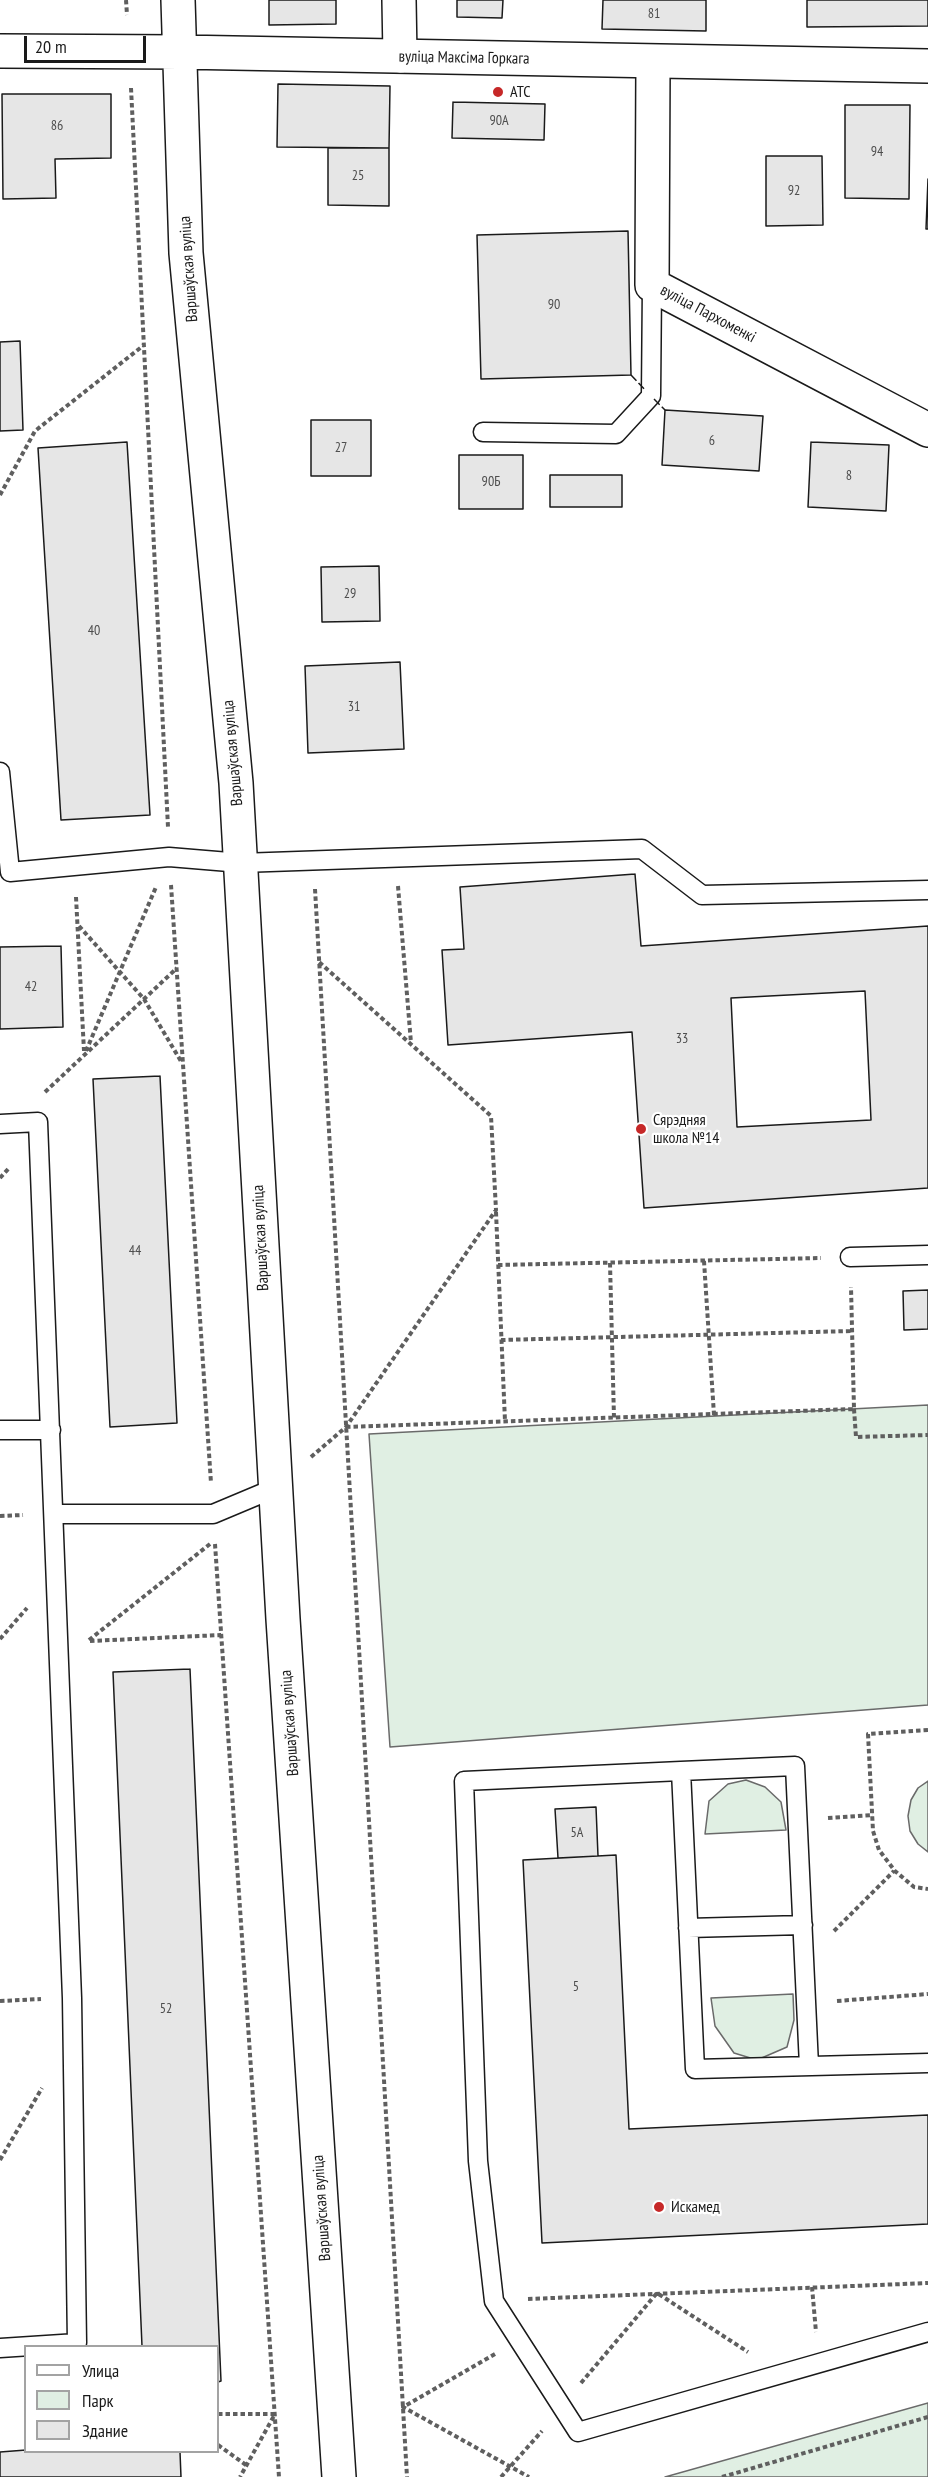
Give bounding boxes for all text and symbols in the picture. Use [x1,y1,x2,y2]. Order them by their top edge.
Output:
house number: 81 [648,6,660,22]
scale bar [27,24,148,62]
text: 20 m [35,35,67,58]
street label: вуліца Максіма Горкага [398,47,530,69]
place label: АТС [510,82,531,102]
marker: АТС [491,85,505,99]
house number: 90А [489,113,509,129]
house number: 86 [51,118,63,134]
house number: 94 [871,144,883,160]
house number: 25 [352,168,364,184]
house number: 92 [788,183,800,199]
street label: Варшаўская вуліца [176,215,202,323]
street label: вуліца Пархоменкі [657,281,759,347]
house number: 90 [548,297,560,313]
house number: 6 [709,433,715,449]
house number: 27 [335,440,347,456]
house number: 8 [846,468,852,484]
house number: 90Б [482,474,500,490]
house number: 29 [344,586,356,602]
house number: 40 [88,623,100,639]
street label: Варшаўская вуліца [219,699,247,807]
house number: 31 [348,699,360,715]
house number: 42 [25,979,37,995]
house number: 33 [676,1031,688,1047]
place label: Сярэдняя школа №14 [653,1110,719,1148]
marker: Сярэдняя школа №14 [634,1122,648,1136]
street label: Варшаўская вуліца [249,1184,273,1292]
house number: 44 [129,1243,141,1259]
street label: Варшаўская вуліца [277,1669,303,1777]
house number: 5А [571,1825,583,1841]
house number: 5 [573,1979,579,1995]
house number: 52 [160,2001,172,2017]
street label: Варшаўская вуліца [309,2154,335,2262]
place label: Искамед [671,2197,720,2217]
marker: Искамед [652,2200,666,2214]
legend [24,2345,219,2453]
text: Улица [82,2359,119,2382]
text: Парк [82,2389,113,2412]
text: Здание [82,2419,128,2442]

